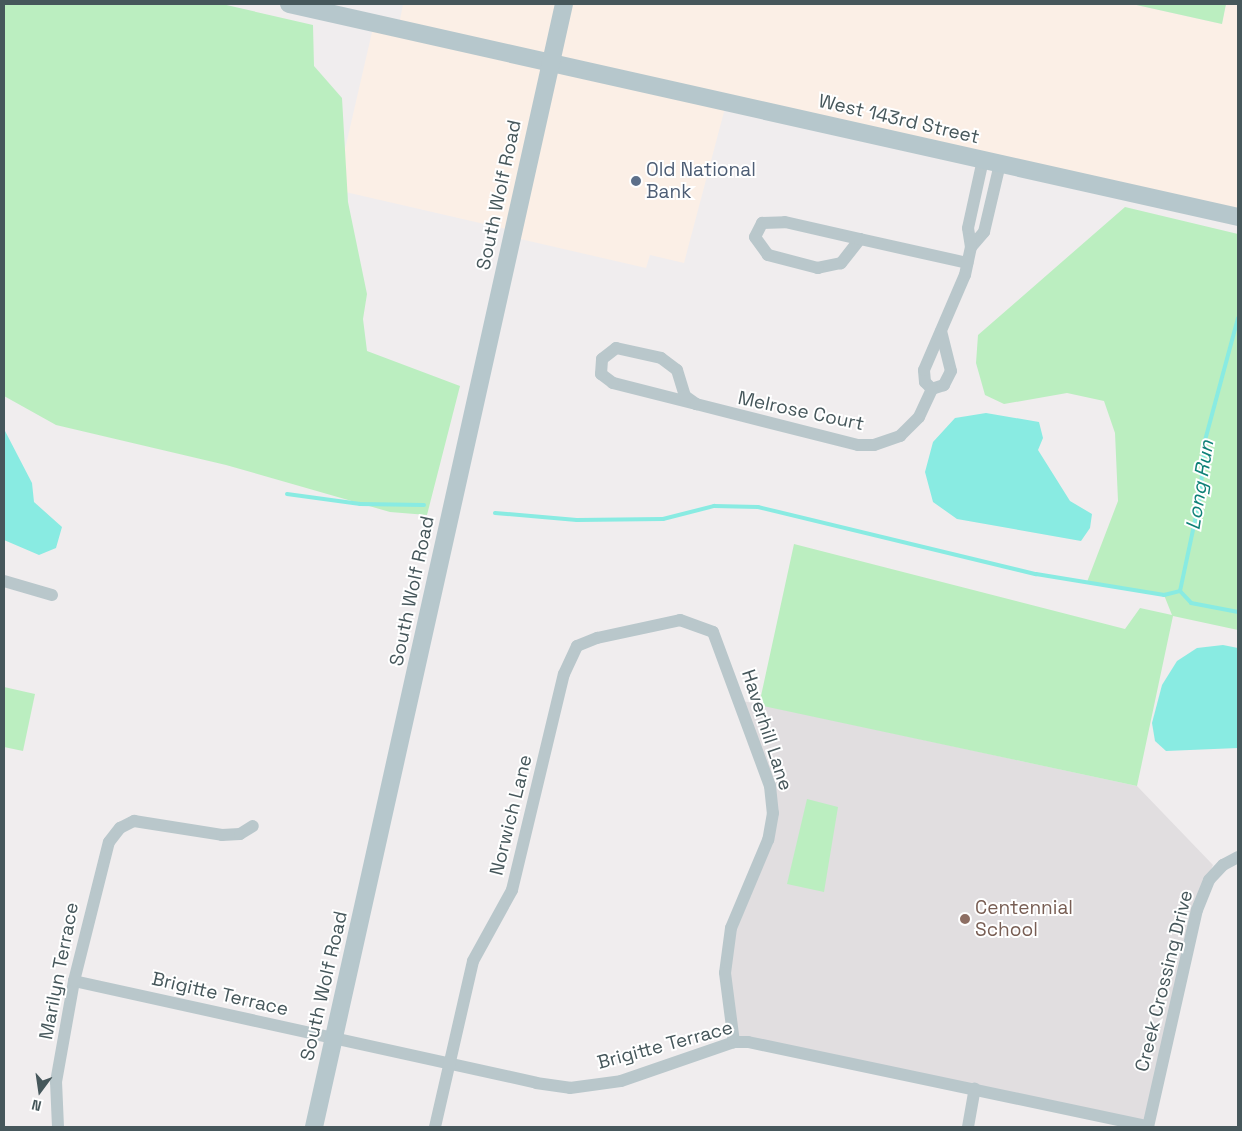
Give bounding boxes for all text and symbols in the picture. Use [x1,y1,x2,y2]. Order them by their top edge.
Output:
street label: West 143rd Street [816,89,982,149]
street label: South Wolf Road [472,118,526,272]
place label: Old National Bank [646,159,756,203]
marker: Old National Bank [630,175,642,187]
street label: Melrose Court [736,386,866,436]
water label: Long Run [1181,438,1219,532]
street label: South Wolf Road [385,514,439,668]
street label: Haverhill Lane [737,667,797,793]
street label: Norwich Lane [485,752,537,878]
street label: Creek Crossing Drive [1130,888,1198,1074]
place label: Centennial School [975,897,1073,941]
street label: Marilyn Terrace [34,900,84,1042]
street label: South Wolf Road [296,909,352,1063]
marker: Centennial School [959,913,971,925]
street label: Brigitte Terrace [149,967,291,1021]
street label: Brigitte Terrace [594,1016,736,1074]
north arrow [15,1066,65,1116]
text: N [30,1096,43,1115]

